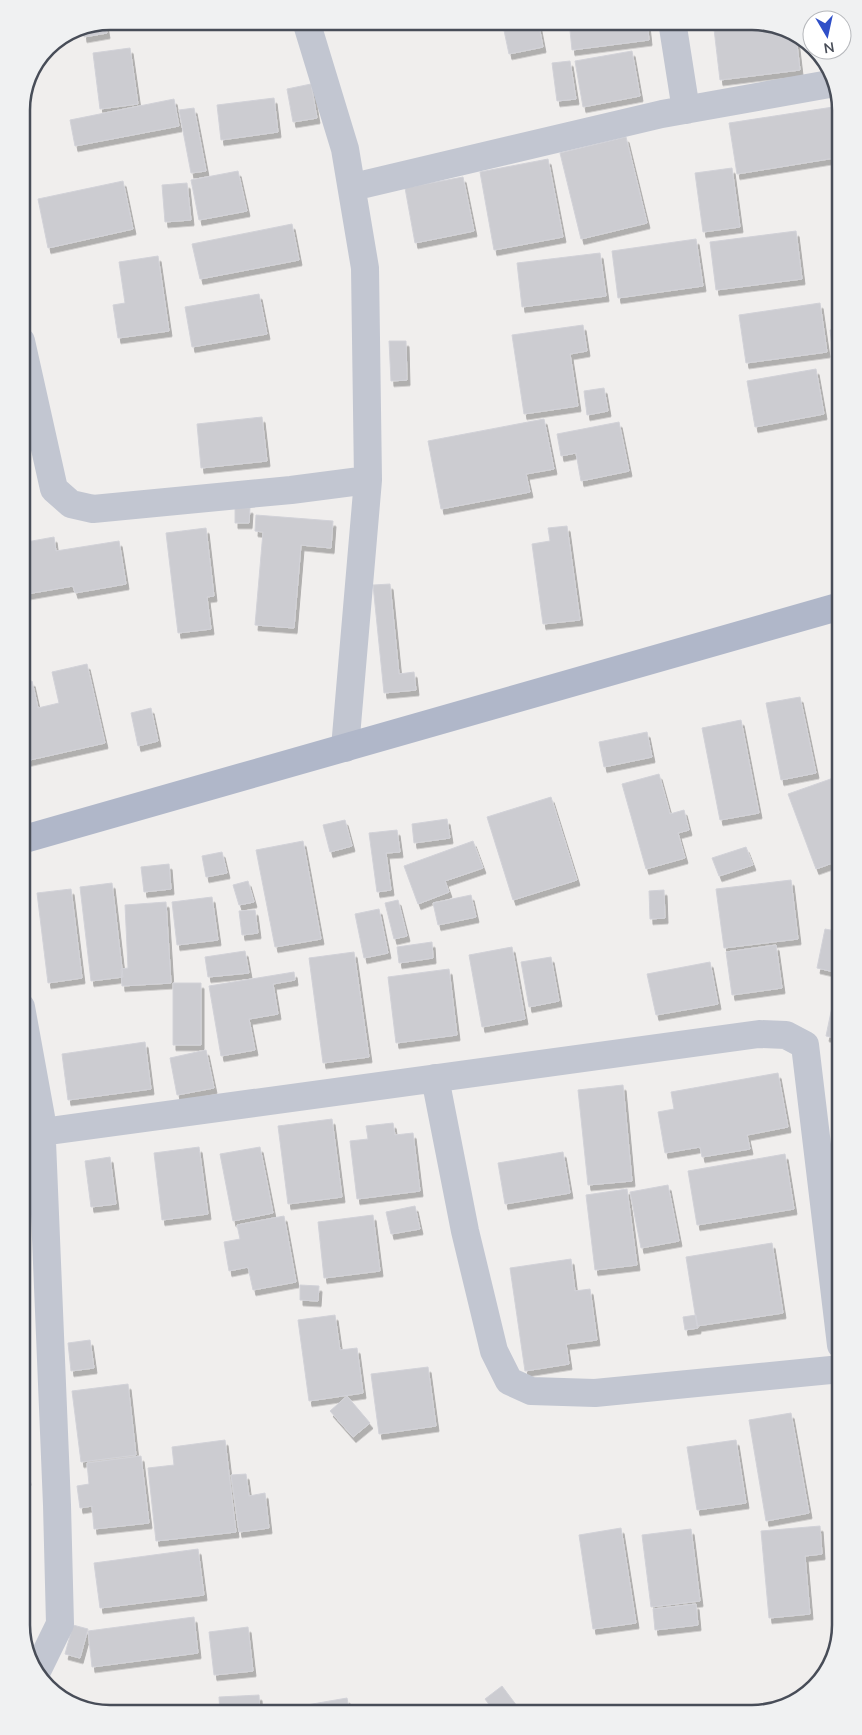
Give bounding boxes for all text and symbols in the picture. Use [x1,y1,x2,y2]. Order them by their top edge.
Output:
north arrow [802,10,852,60]
text: N [822,38,836,58]

